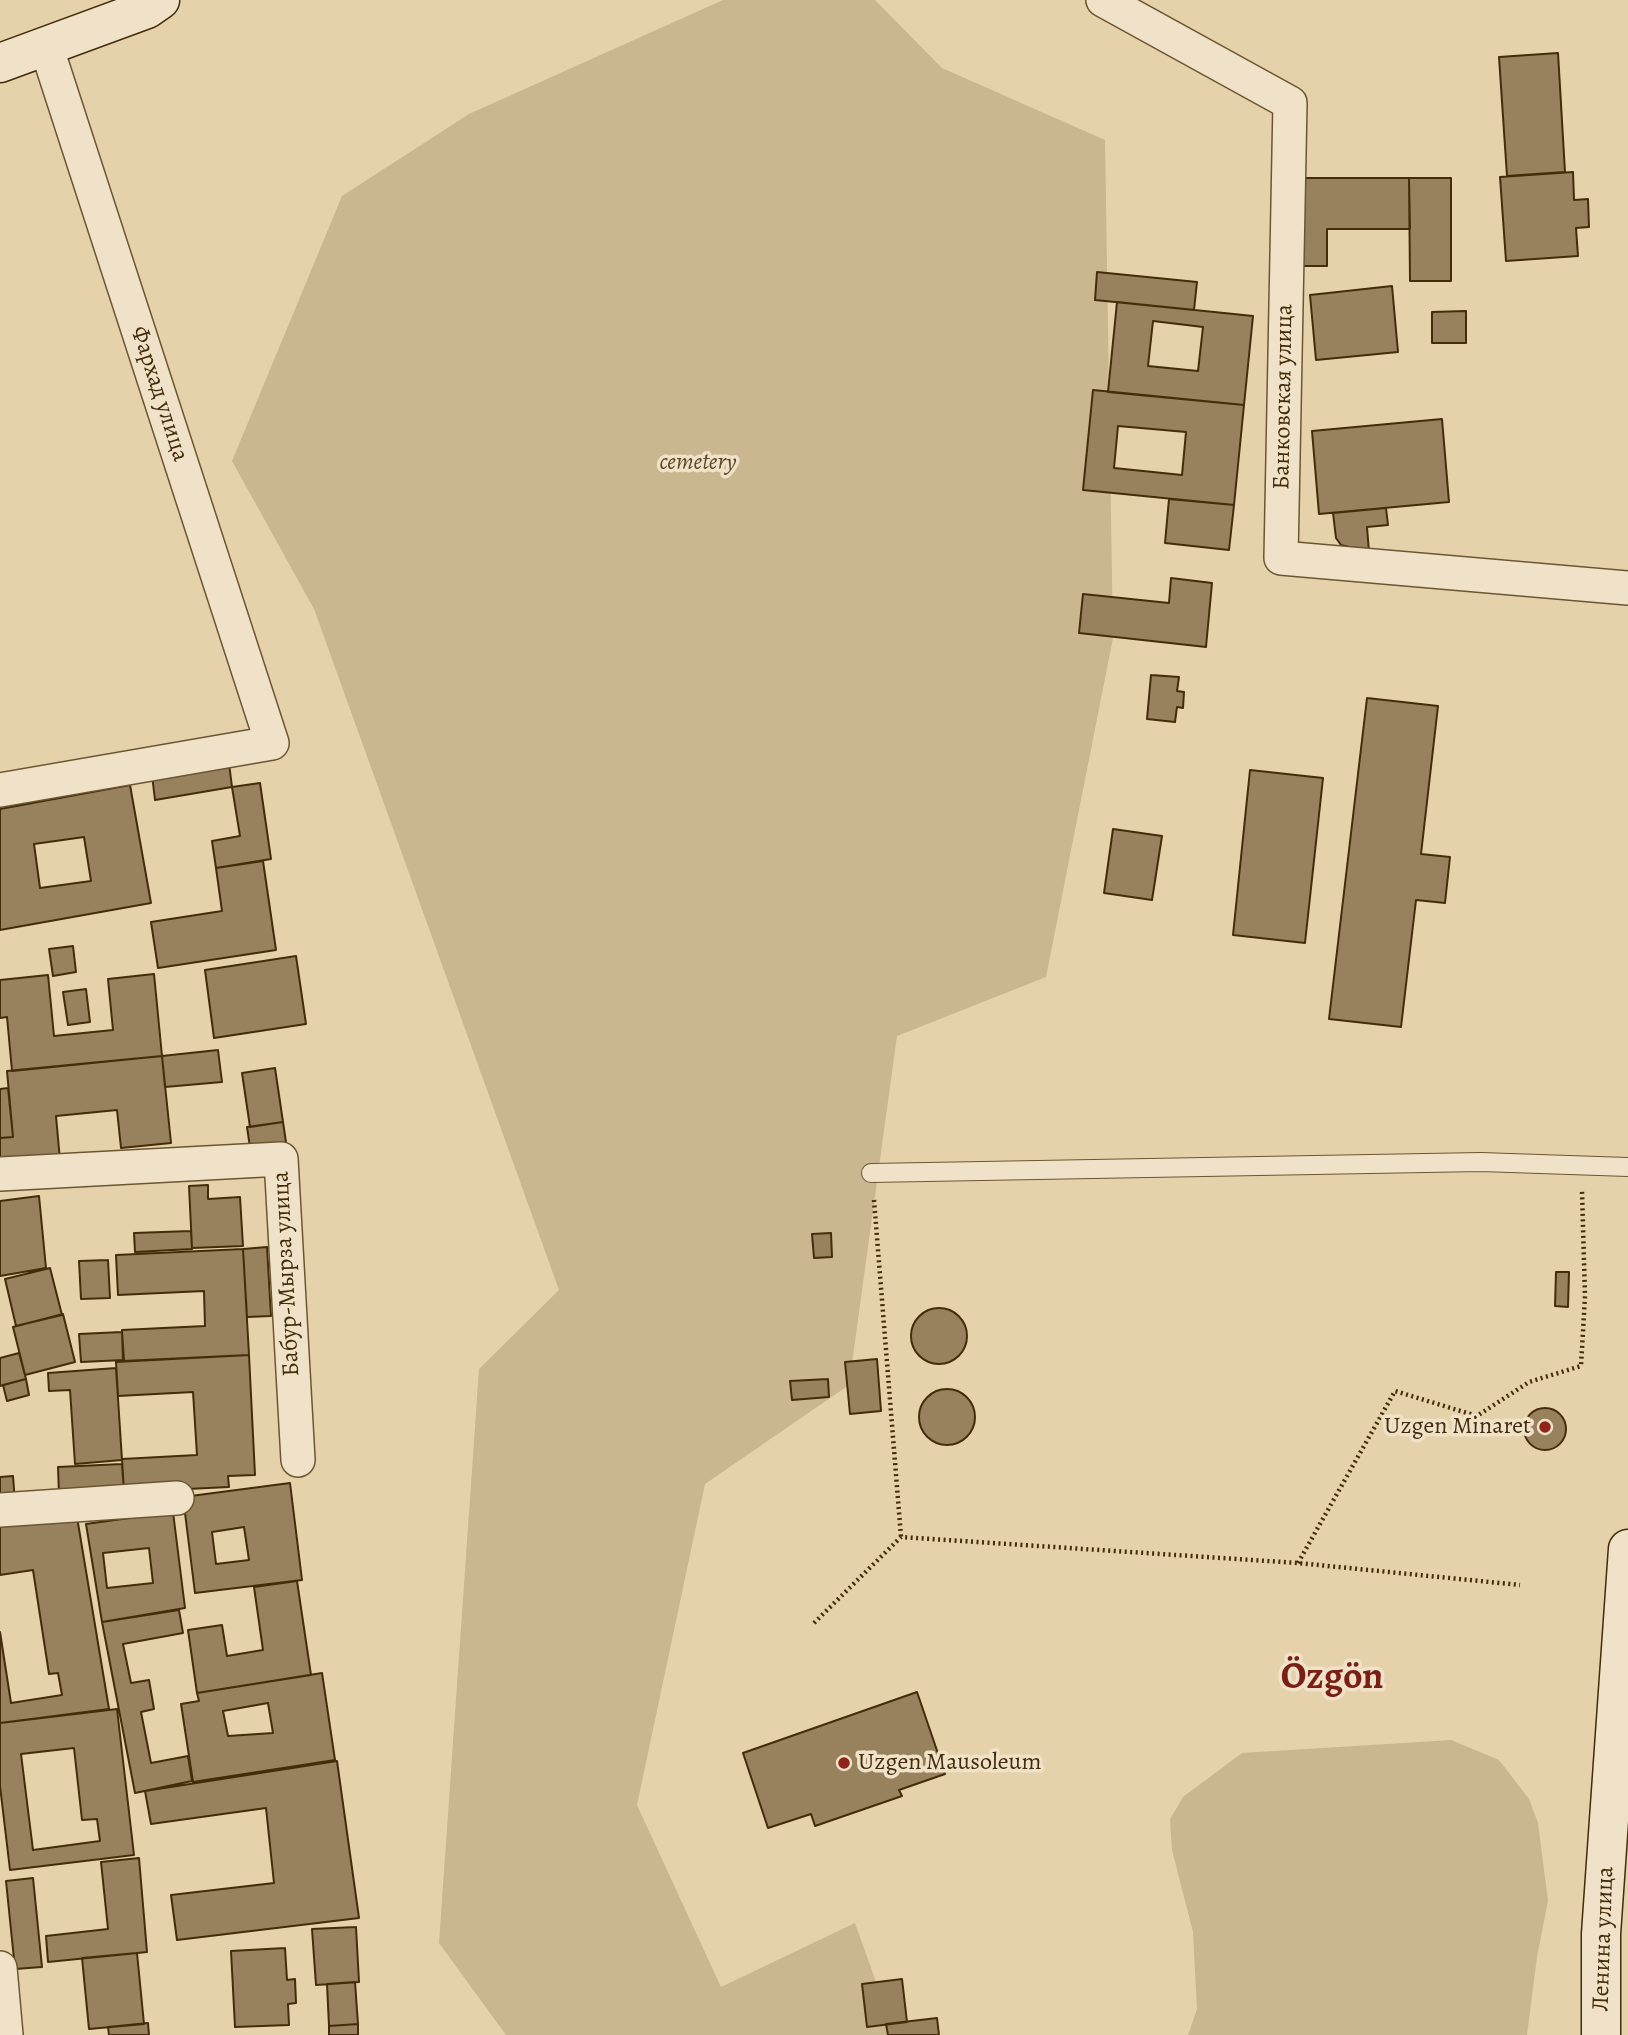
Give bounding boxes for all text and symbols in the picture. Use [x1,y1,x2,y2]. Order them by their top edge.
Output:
street label: Банковская улица [1268,304,1300,490]
street label: Фархад улица [124,323,194,465]
park label: cemetery [659,449,737,477]
street label: Бабур-Мырза улица [267,1171,307,1377]
place label: Uzgen Minaret [1384,1413,1531,1441]
marker: Uzgen Minaret [1537,1419,1553,1435]
district label: Özgön [1281,1656,1383,1702]
place label: Uzgen Mausoleum [858,1749,1041,1777]
marker: Uzgen Mausoleum [836,1755,852,1771]
street label: Ленина улица [1587,1866,1621,2012]

